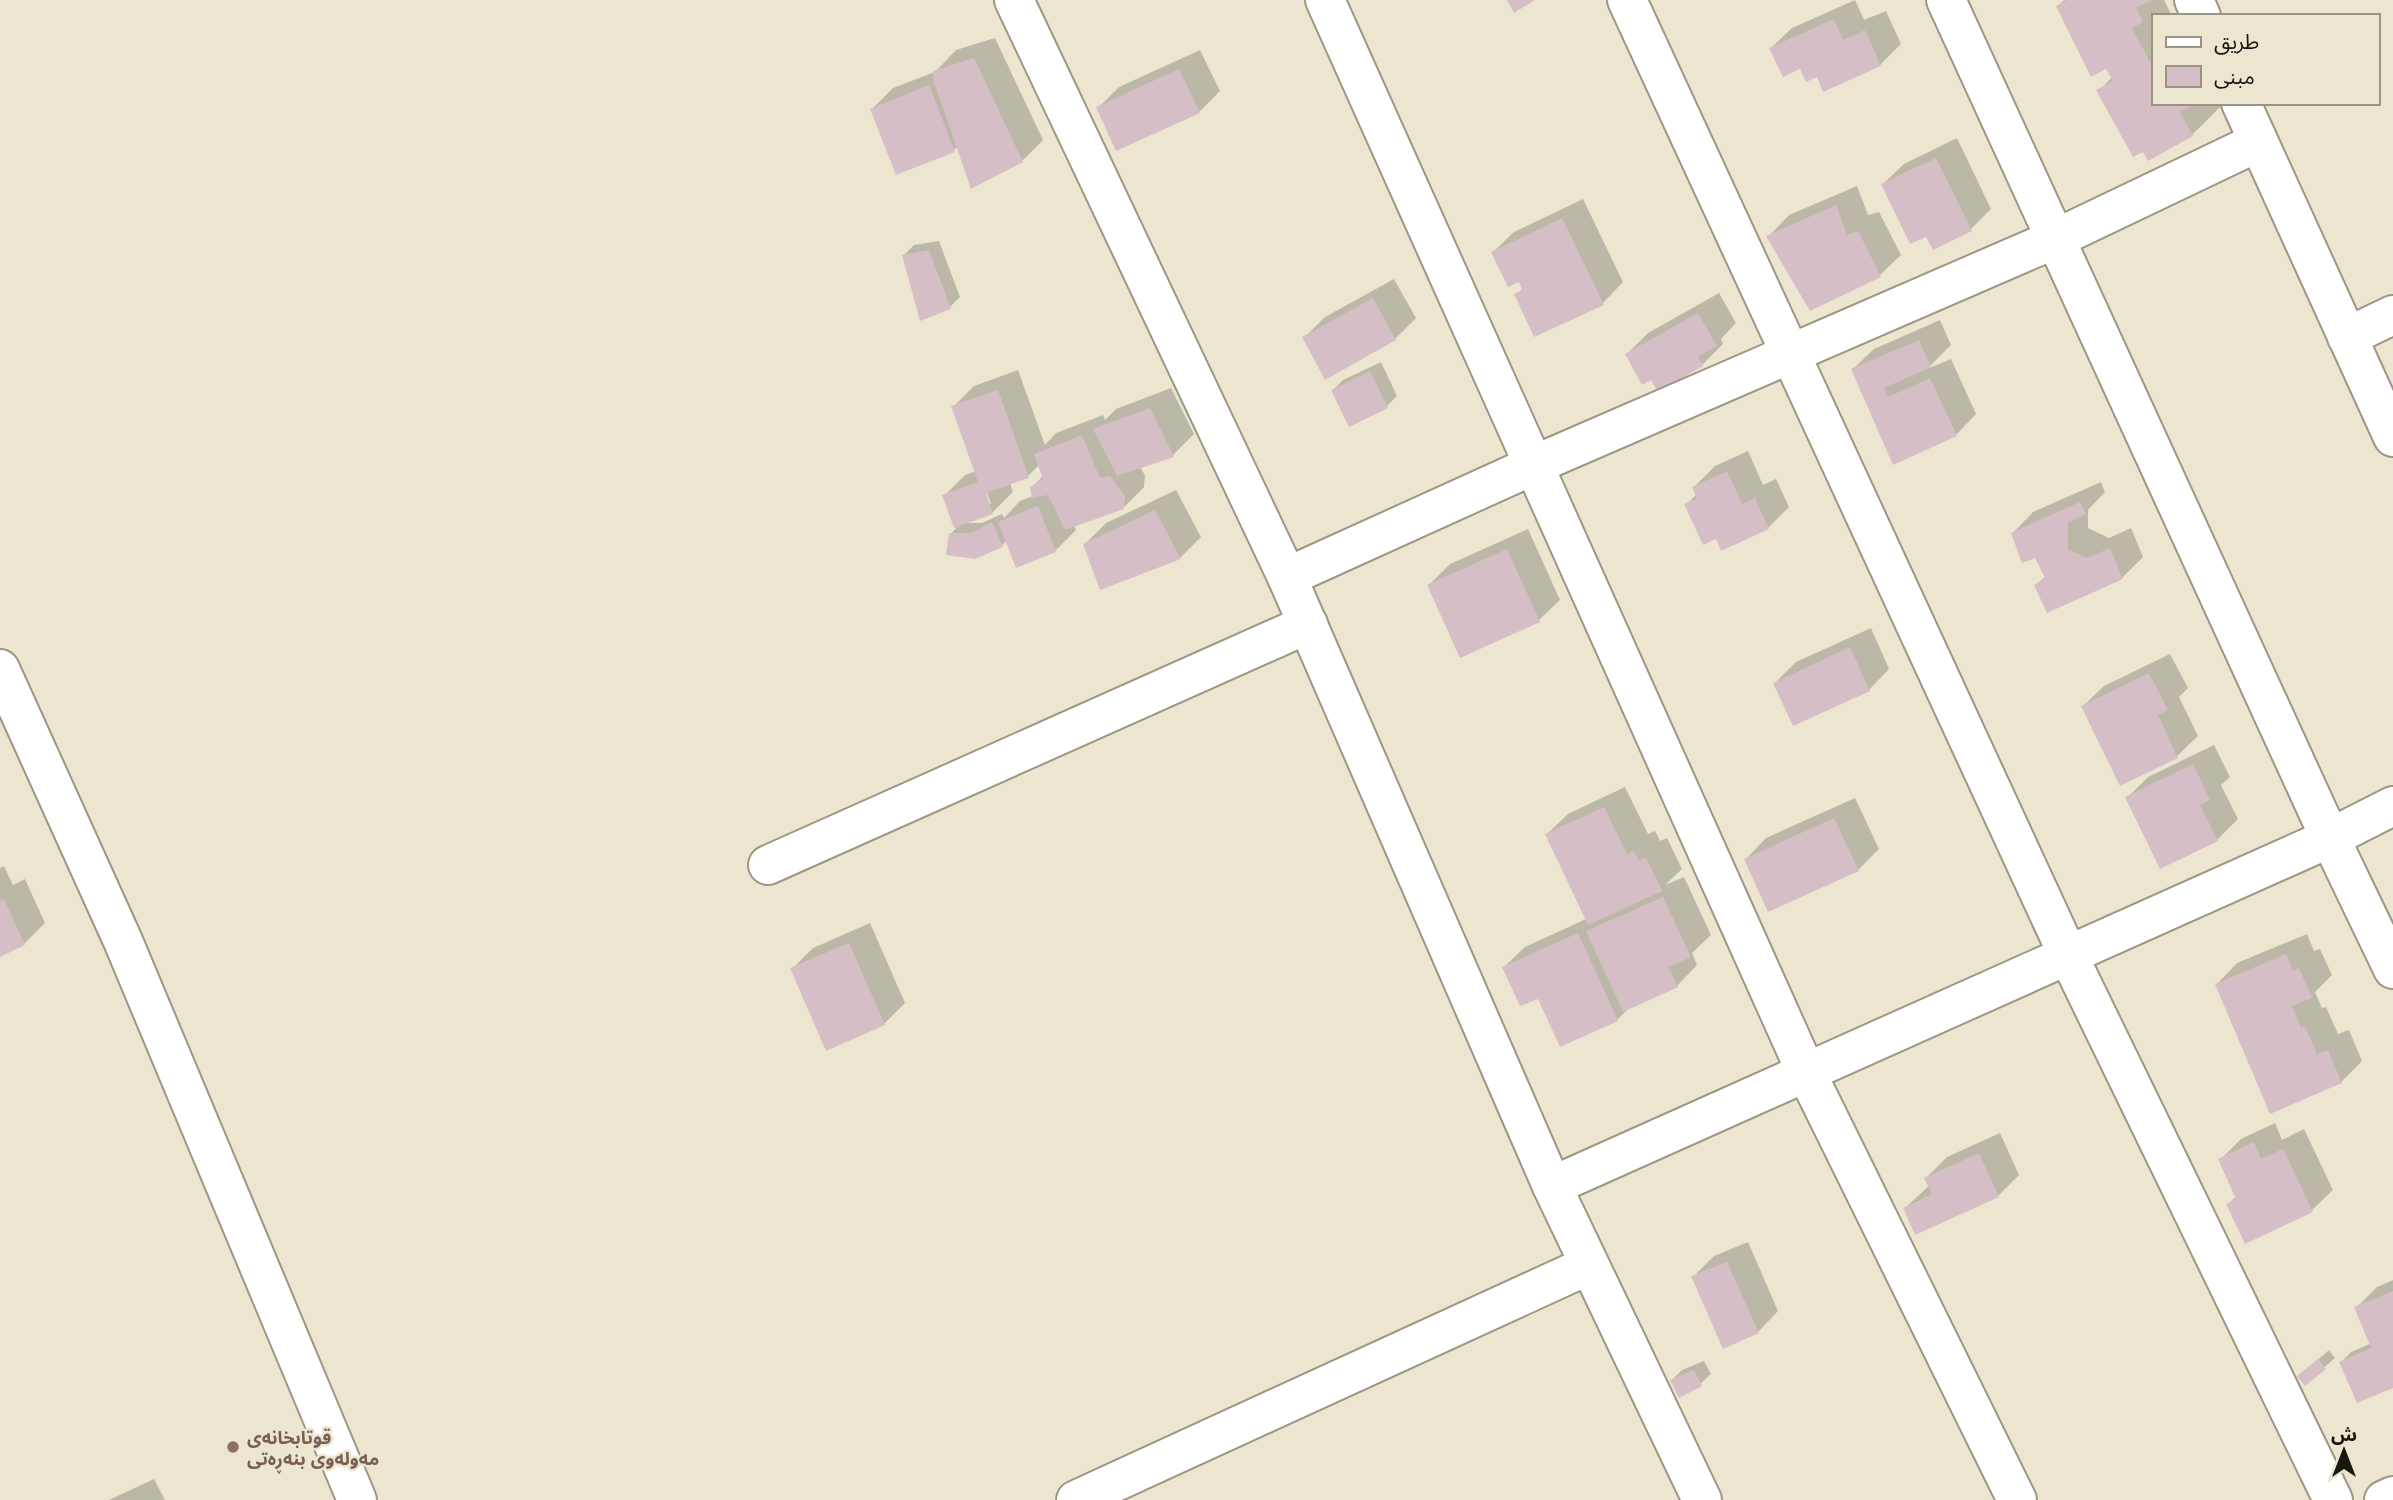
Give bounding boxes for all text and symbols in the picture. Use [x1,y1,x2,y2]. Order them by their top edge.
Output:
legend [2152,14,2379,105]
text: طريق [2214,28,2259,55]
text: مبنى [2214,63,2255,89]
north arrow [2309,1416,2379,1486]
text: ش [2331,1422,2357,1446]
place label: قوتابخانەی مەولەوی بنەڕەتی [247,1426,379,1473]
marker: قوتابخانەی مەولەوی بنەڕەتی [225,1439,241,1455]

